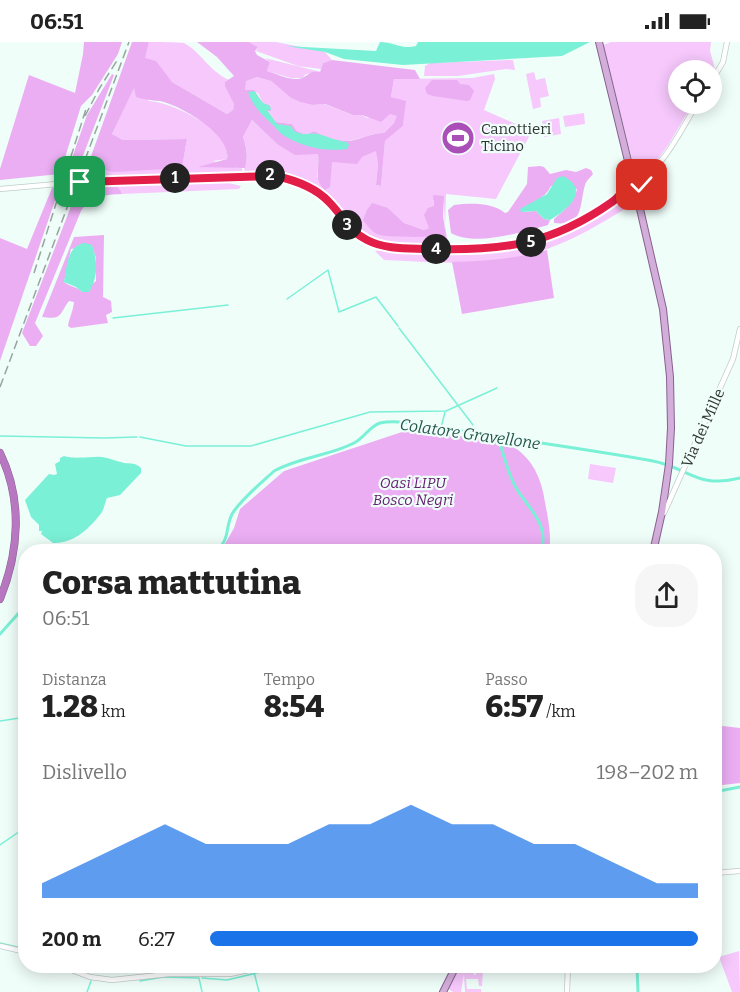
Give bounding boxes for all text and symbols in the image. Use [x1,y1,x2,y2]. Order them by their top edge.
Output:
text: 06:51 [30,8,83,35]
map controls [668,60,722,114]
button: locate [668,60,722,114]
sports icon: Canottieri Ticino [440,120,476,156]
place label: Canottieri Ticino [481,120,552,155]
pin [54,156,105,207]
pin [616,159,667,210]
pin: 2 [255,160,285,190]
pin: 1 [160,163,190,193]
icon: arrive [63,165,96,198]
text: 2 [265,165,275,184]
text: 1 [172,168,178,187]
icon: check [625,168,658,201]
pin: 3 [332,210,362,240]
text: 3 [342,215,352,234]
pin: 5 [516,227,546,257]
text: 5 [527,232,535,251]
pin: 4 [421,234,451,264]
text: 4 [431,239,441,258]
street label: Via dei Mille [678,386,728,470]
water label: Colatore Gravellone [399,415,541,453]
park label: Oasi LIPU Bosco Negri [373,474,453,509]
text: Corsa mattutina [42,563,301,603]
button: share [635,564,698,627]
text: 06:51 [42,606,89,630]
text: Distanza [42,670,107,689]
text: Tempo [264,670,315,689]
text: Passo [485,670,528,689]
text: 1.28 [42,689,98,725]
text: 8:54 [264,689,324,725]
text: 6:57 [485,689,543,725]
text: km [98,702,125,721]
text: /km [543,702,576,721]
text: Dislivello [42,760,127,784]
text: 198–202 m [596,760,698,784]
text: 200 m [42,927,101,951]
text: 6:27 [138,927,175,951]

